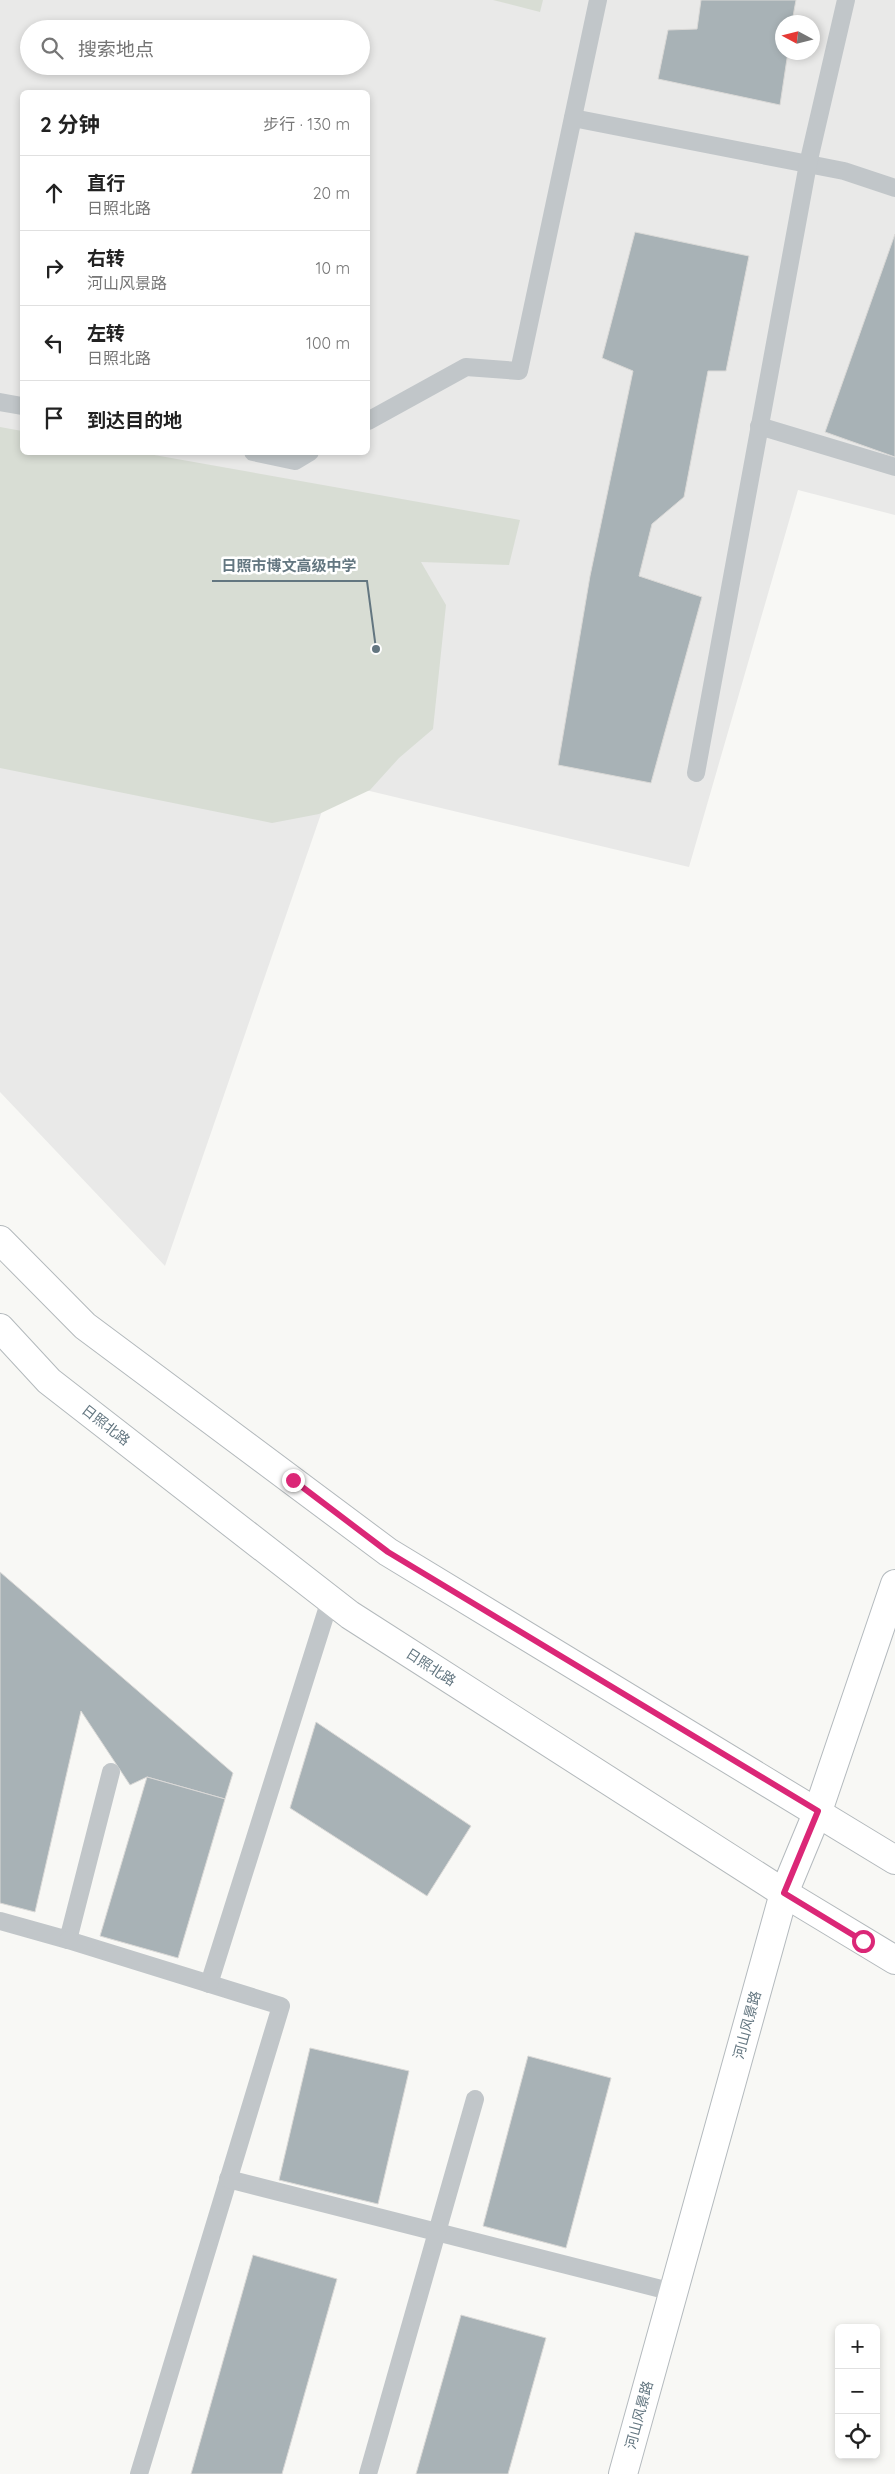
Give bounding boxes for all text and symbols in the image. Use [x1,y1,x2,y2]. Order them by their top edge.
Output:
north arrow [775,15,820,60]
search box [20,20,370,75]
icon: search [38,34,66,62]
text: 搜索地点 [78,37,154,61]
text: 2 分钟 [40,111,100,137]
text: 步行 · 130 m [263,114,350,134]
text: 直行 [87,171,125,195]
icon: ahead [40,179,68,207]
text: 20 m [313,183,350,203]
text: 日照北路 [87,198,151,218]
text: 右转 [87,246,125,270]
icon: right [40,254,68,282]
text: 10 m [316,258,350,278]
text: 河山风景路 [87,273,167,293]
text: 左转 [87,321,125,345]
icon: left [40,329,68,357]
text: 100 m [306,333,350,353]
text: 日照北路 [87,348,151,368]
icon: arrive [40,404,68,432]
text: 到达目的地 [87,408,182,432]
callout: 日照市博文高级中学 [212,551,367,581]
text: 日照市博文高级中学 [221,556,357,575]
street label: 日照北路 [78,1401,134,1449]
route end [282,1469,305,1492]
street label: 日照北路 [403,1644,459,1690]
route start [852,1930,875,1953]
street label: 河山风景路 [729,1989,765,2061]
map controls [835,2324,880,2459]
button: + [835,2324,880,2369]
button: − [835,2369,880,2414]
street label: 河山风景路 [621,2379,657,2451]
button: locate [835,2414,880,2459]

